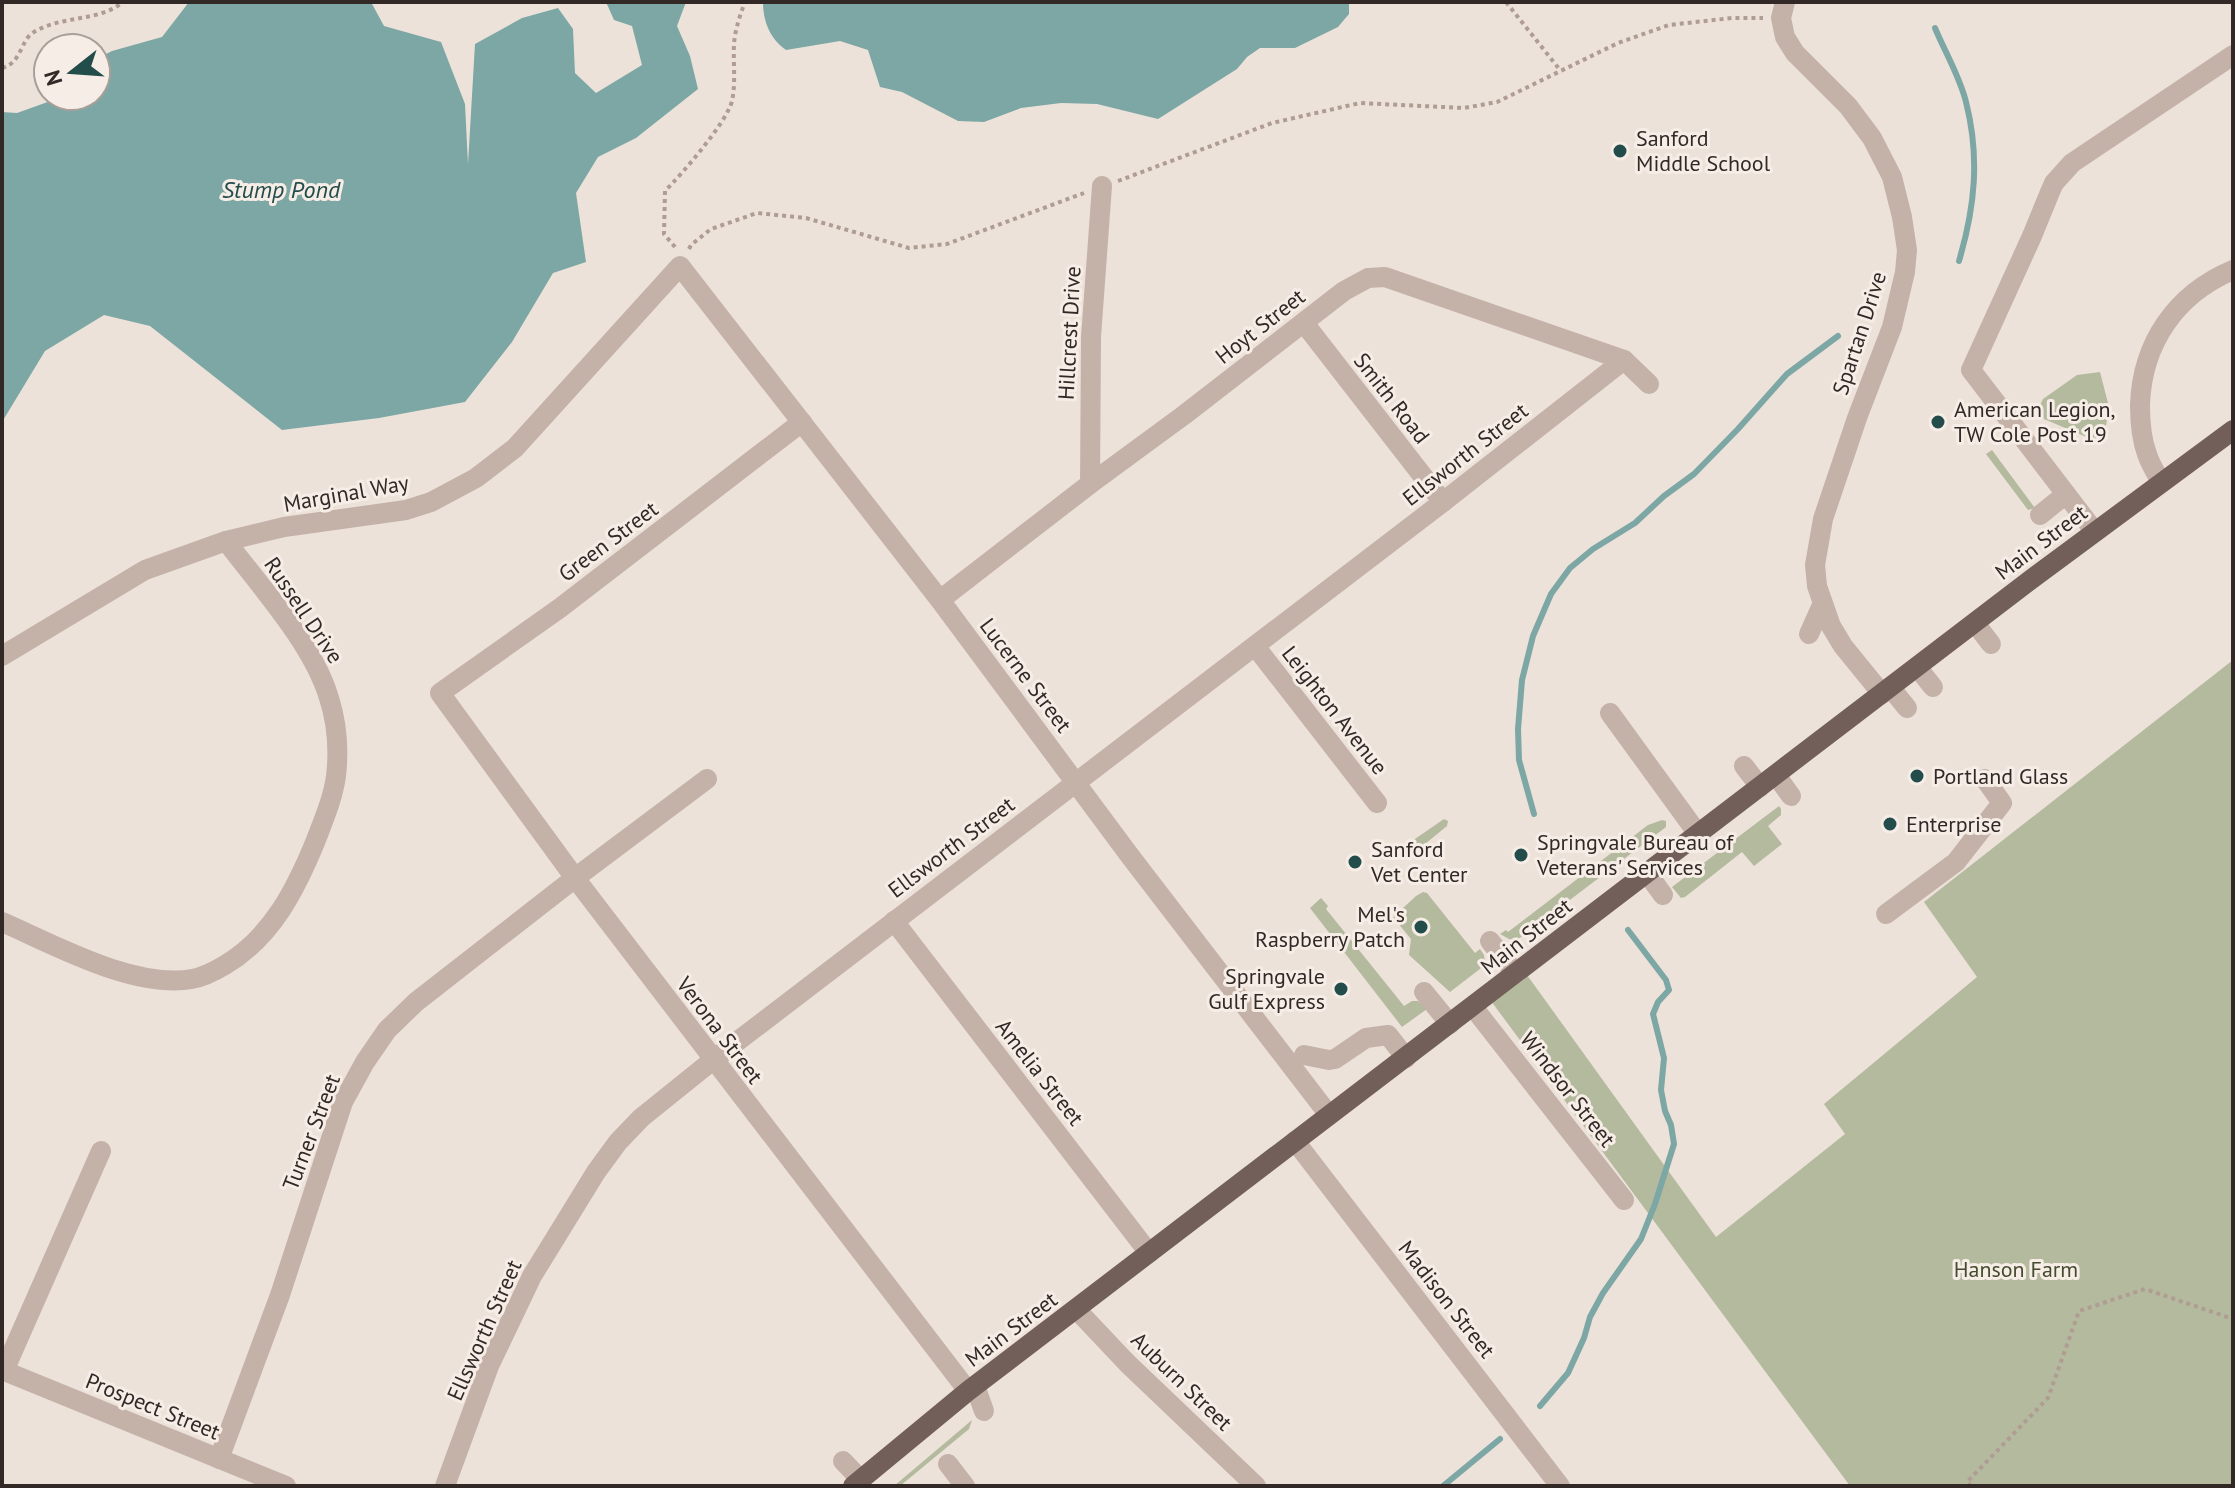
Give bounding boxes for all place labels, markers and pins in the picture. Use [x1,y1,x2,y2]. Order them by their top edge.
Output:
place label: Sanford Middle School [1636,124,1771,177]
marker: Sanford Middle School [1611,142,1629,160]
place label: American Legion, TW Cole Post 19 [1954,395,2116,448]
marker: American Legion, TW Cole Post 19 [1929,413,1947,431]
place label: Portland Glass [1933,762,2068,790]
marker: Portland Glass [1908,767,1926,785]
place label: Enterprise [1906,810,2001,838]
marker: Enterprise [1881,815,1899,833]
place label: Springvale Bureau of Veterans' Services [1536,828,1734,881]
place label: Sanford Vet Center [1370,835,1468,888]
marker: Springvale Bureau of Veterans' Services [1512,846,1530,864]
marker: Sanford Vet Center [1346,853,1364,871]
place label: Mel's Raspberry Patch [1255,900,1405,953]
marker: Mel's Raspberry Patch [1412,918,1430,936]
place label: Springvale Gulf Express [1208,962,1325,1015]
marker: Springvale Gulf Express [1332,980,1350,998]

